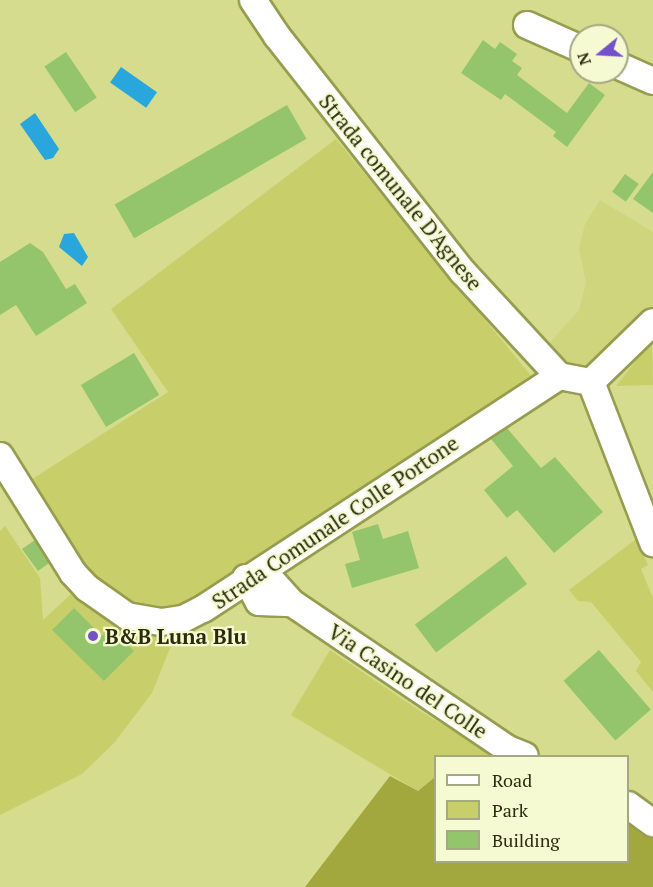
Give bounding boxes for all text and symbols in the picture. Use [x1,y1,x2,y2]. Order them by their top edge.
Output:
north arrow [569,24,629,84]
text: N [571,50,596,68]
street label: Strada comunale D'Agnese [314,89,488,295]
street label: Strada Comunale Colle Portone [207,430,463,614]
street label: Via Casino del Colle [324,618,492,744]
place label: B&B Luna Blu [105,623,247,649]
marker: B&B Luna Blu [86,629,100,643]
legend [434,755,629,863]
text: Road [492,768,532,792]
text: Park [492,798,528,822]
text: Building [492,828,560,852]

